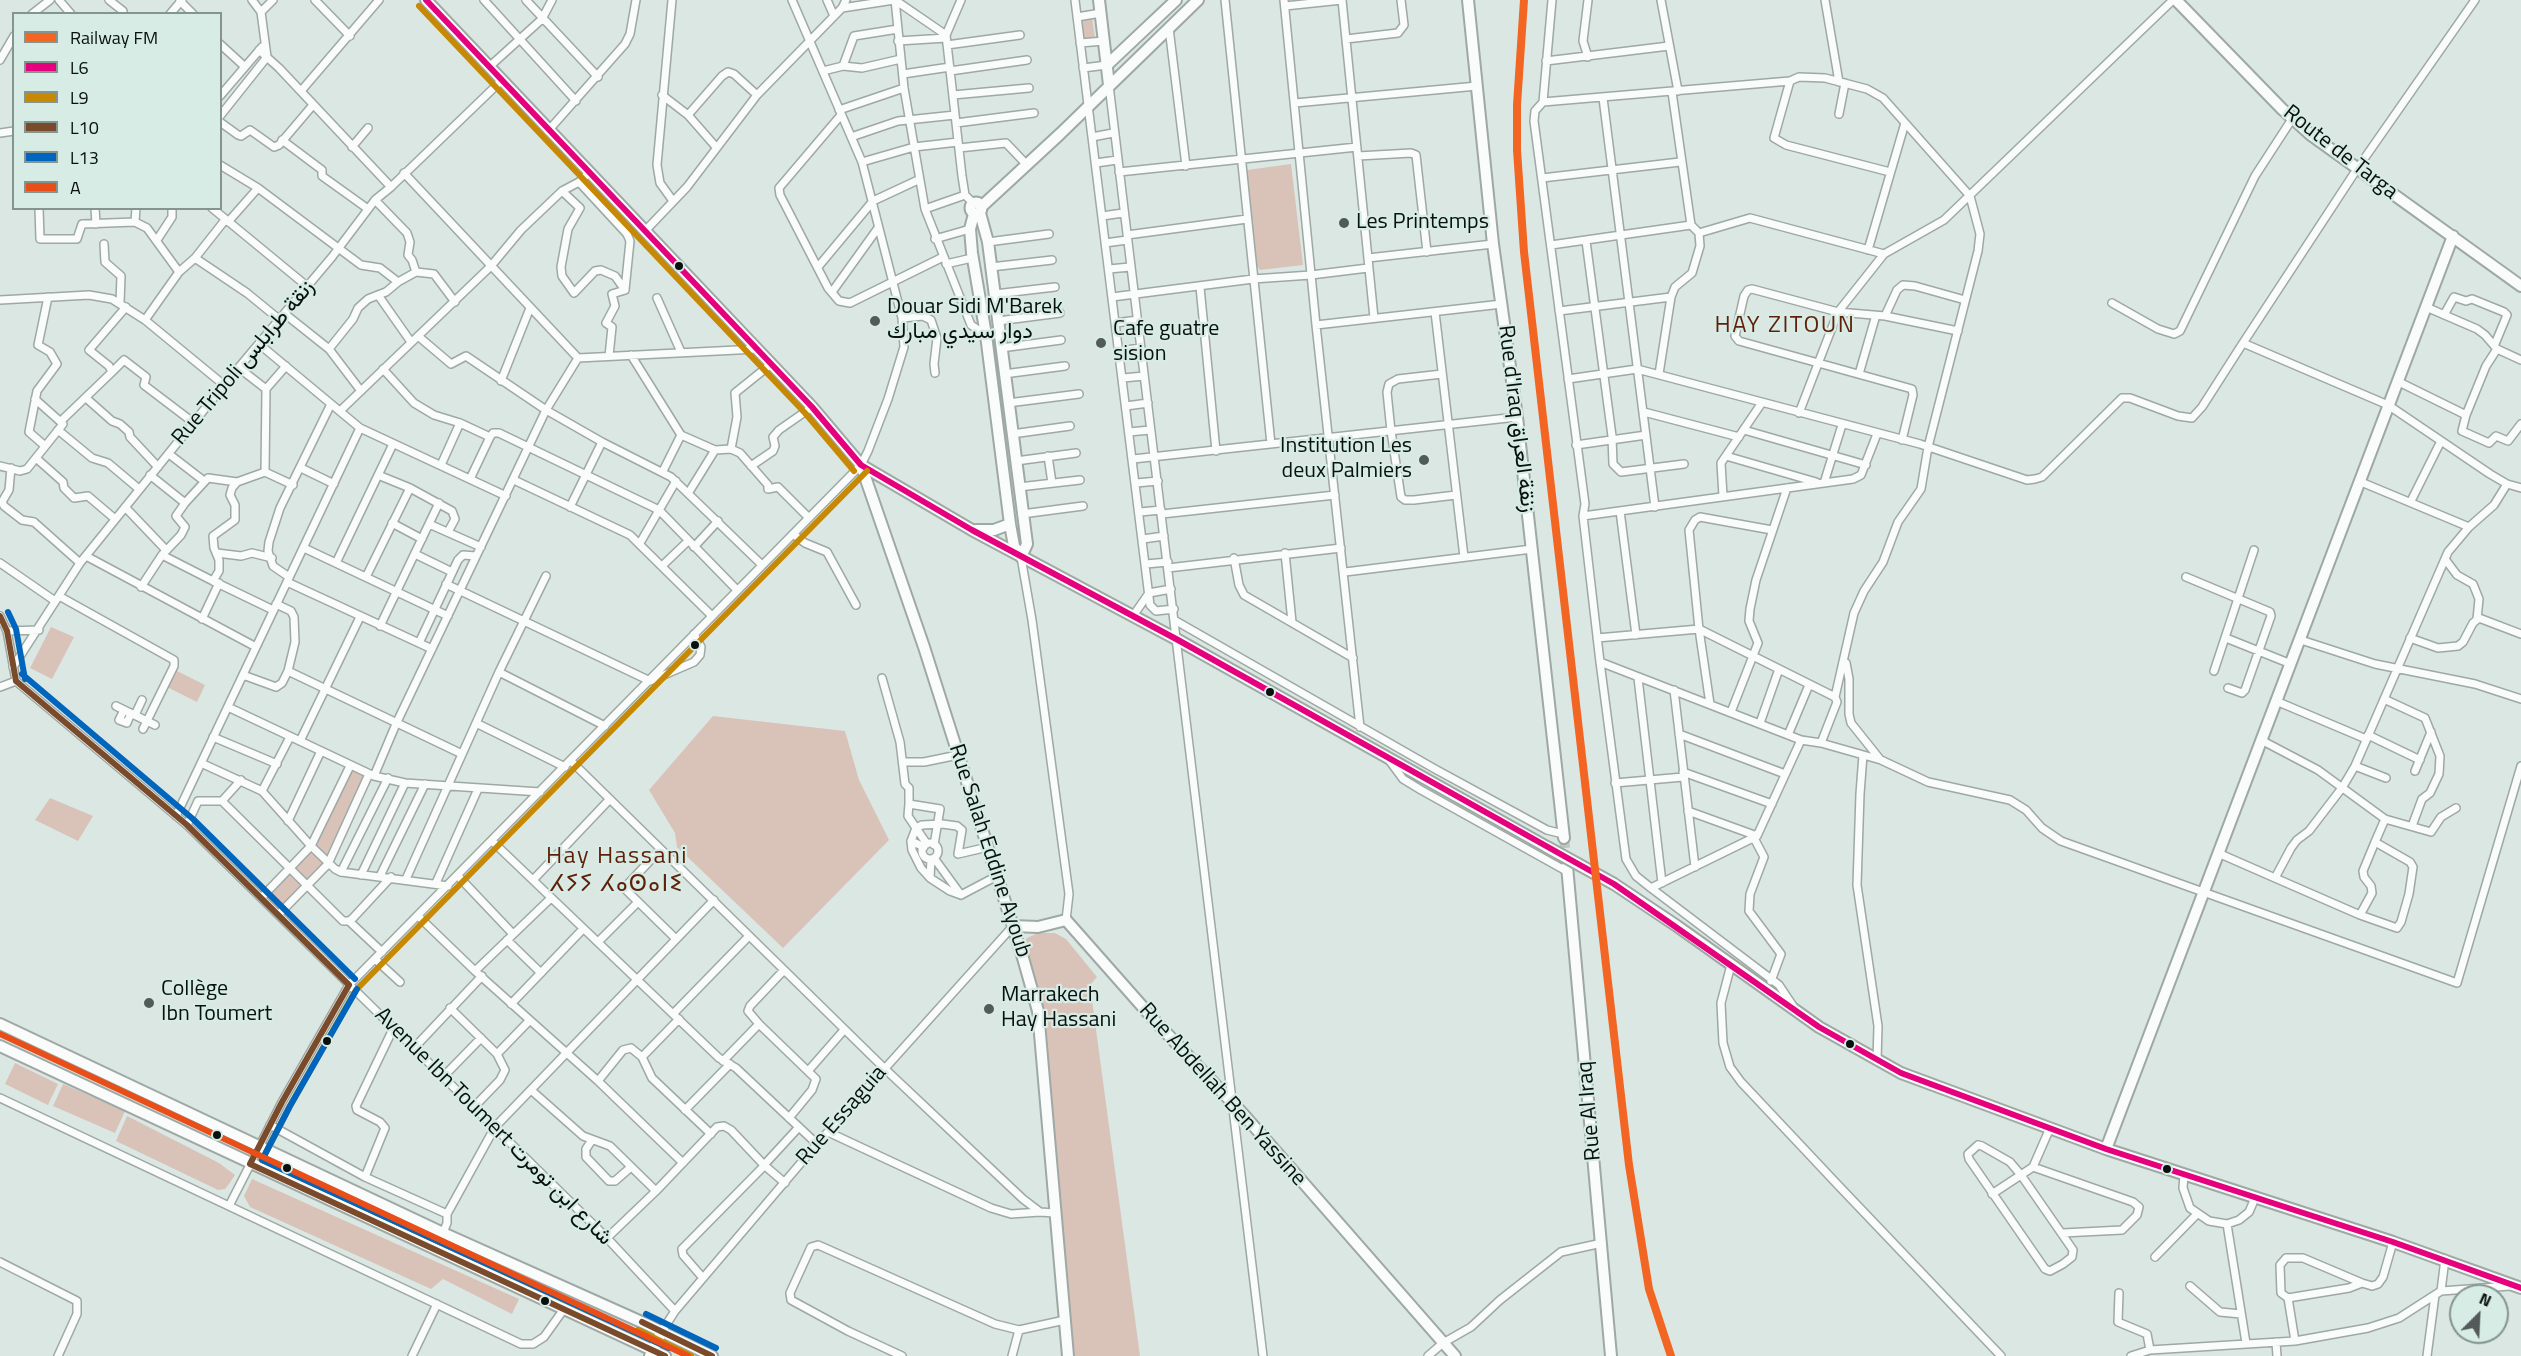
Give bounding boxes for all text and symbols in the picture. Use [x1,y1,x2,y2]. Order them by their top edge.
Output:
legend [12,12,222,210]
text: Railway FM [70,24,158,51]
text: L6 [70,54,89,81]
text: L9 [70,84,89,111]
street label: Route de Targa [2277,100,2403,206]
text: L10 [70,114,99,141]
text: L13 [70,144,99,171]
text: A [70,174,81,201]
place label: Les Printemps [1356,210,1489,236]
marker: Les Printemps [1337,216,1351,230]
unlabelled marker [673,260,685,272]
street label: Rue Tripoli زنقة طرابلس [167,275,321,451]
place label: Douar Sidi M'Barek دوار سيدي مبارك [887,295,1063,346]
district label: HAY ZITOUN [1715,312,1855,340]
marker: Douar Sidi M'Barek دوار سيدي مبارك [868,314,882,328]
place label: Cafe guatre sision [1113,317,1219,368]
street label: Rue d'Iraq زنقة العراق [1491,324,1541,514]
marker: Cafe guatre sision [1094,336,1108,350]
place label: Institution Les deux Palmiers [1280,434,1412,486]
marker: Institution Les deux Palmiers [1417,453,1431,467]
unlabelled marker [689,639,701,651]
unlabelled marker [1264,686,1276,698]
street label: Rue Salah Eddine Ayoub [942,741,1036,961]
district label: Hay Hassani ⵃⵢⵢ ⵃⴰⵙⴰⵏⵉ [546,843,688,899]
place label: Collège Ibn Toumert [161,977,272,1028]
place label: Marrakech Hay Hassani [1001,983,1116,1034]
marker: Collège Ibn Toumert [142,996,156,1010]
street label: Rue Abdellah Ben Yassine [1133,998,1311,1192]
marker: Marrakech Hay Hassani [982,1002,996,1016]
street label: Avenue Ibn Toumert شارع ابن تومرت [369,1003,617,1251]
unlabelled marker [321,1035,333,1047]
unlabelled marker [1844,1038,1856,1050]
street label: Rue Al Iraq [1573,1060,1607,1162]
street label: Rue Essaguia [791,1061,893,1171]
unlabelled marker [211,1129,223,1141]
unlabelled marker [281,1162,293,1174]
unlabelled marker [2161,1163,2173,1175]
north arrow [2449,1284,2509,1344]
text: N [2476,1286,2495,1313]
unlabelled marker [539,1295,551,1307]

